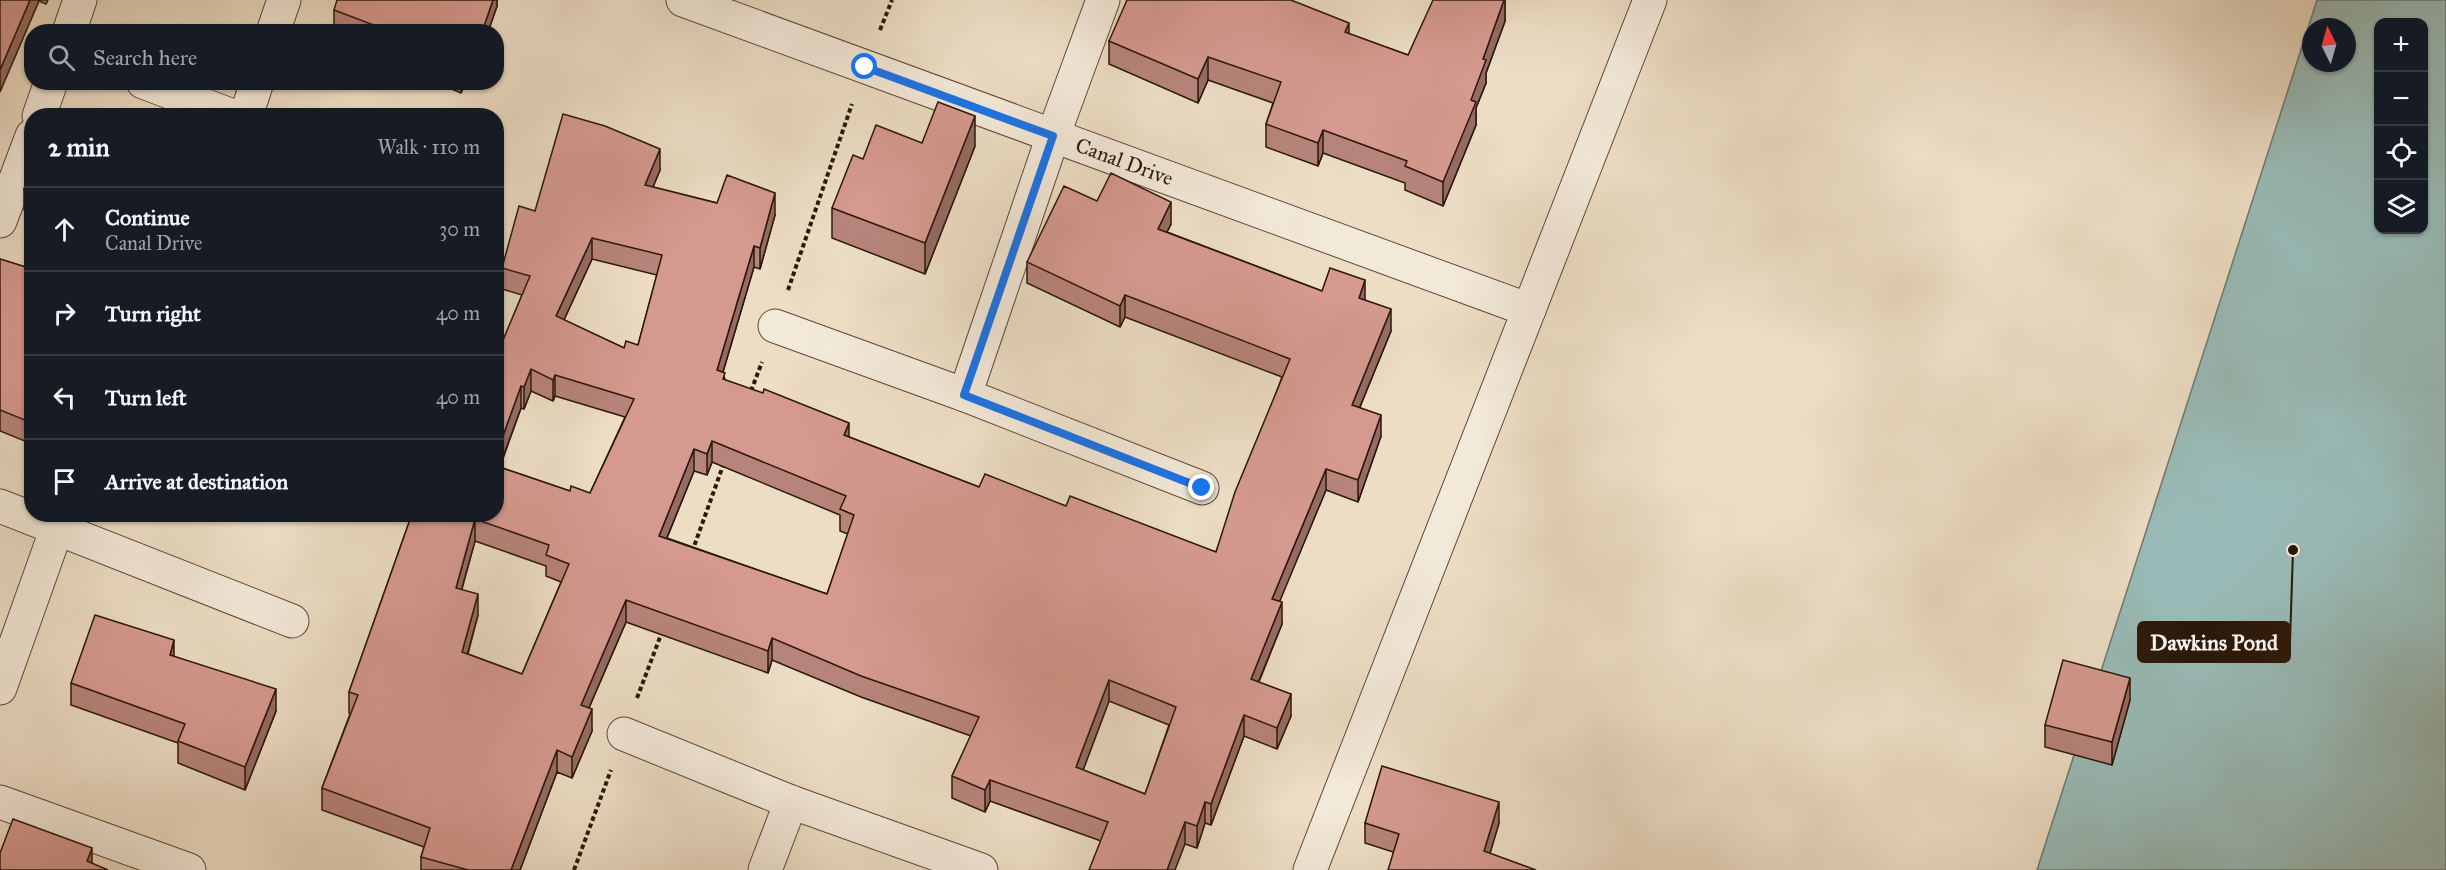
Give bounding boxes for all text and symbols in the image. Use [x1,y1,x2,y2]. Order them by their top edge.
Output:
north arrow [2302,18,2356,72]
map controls [2374,18,2428,234]
button: + [2374,18,2428,72]
search box [24,24,504,90]
icon: search [45,41,78,74]
text: Search here [93,44,197,71]
route start [851,53,877,79]
button: − [2374,72,2428,126]
button: locate [2374,126,2428,180]
text: 2 min [48,131,109,163]
street label: Canal Drive [1072,132,1177,192]
text: Walk · 110 m [377,135,480,159]
button: layers [2374,180,2428,234]
text: Continue [105,204,190,231]
icon: ahead [48,213,81,246]
text: 30 m [439,217,480,241]
text: Canal Drive [105,231,202,255]
icon: right [48,297,81,330]
text: Turn right [105,300,201,327]
text: 40 m [436,301,480,325]
icon: left [48,381,81,414]
text: Turn left [105,384,187,411]
text: 40 m [436,385,480,409]
icon: arrive [48,465,81,498]
text: Arrive at destination [105,468,288,495]
route end [1188,474,1214,500]
callout: Dawkins Pond [2138,622,2290,662]
text: Dawkins Pond [2150,629,2279,656]

